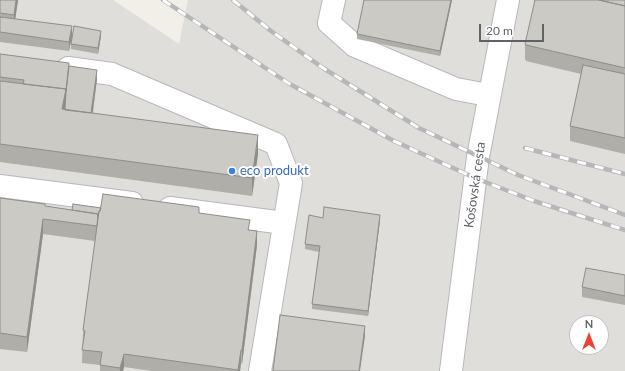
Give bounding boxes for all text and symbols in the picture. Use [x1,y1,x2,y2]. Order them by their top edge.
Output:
scale bar [481,16,546,42]
text: 20 m [486,23,513,38]
street label: Košovská cesta [461,141,489,229]
place label: eco produkt [240,163,309,179]
marker: eco produkt [227,166,237,176]
north arrow [569,315,609,355]
text: N [585,317,593,330]

